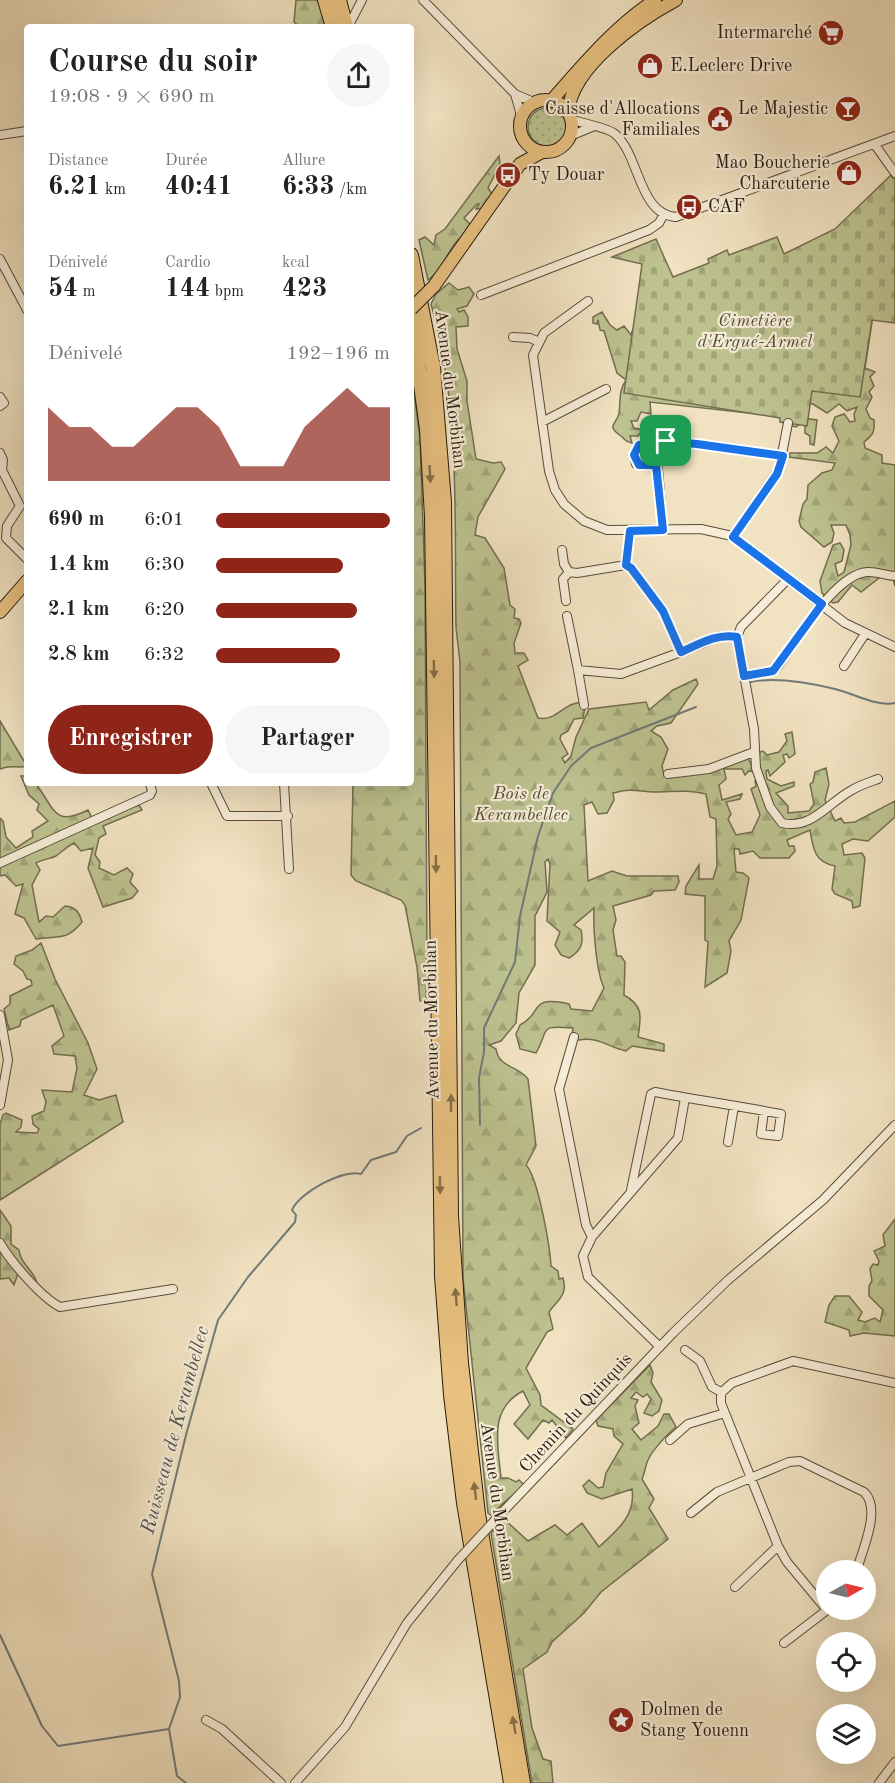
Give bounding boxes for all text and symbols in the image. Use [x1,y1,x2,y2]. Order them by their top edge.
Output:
supermarket icon: Intermarché [816,18,846,48]
place label: Intermarché [717,24,812,42]
button: share [327,44,390,107]
text: Course du soir [48,46,258,79]
shop icon: E.Leclerc Drive [635,51,665,81]
place label: E.Leclerc Drive [670,57,792,75]
text: 19:08 · 9 × 690 m [48,87,215,107]
bar icon: Le Majestic [833,94,863,124]
place label: Caisse d'Allocations Familiales [545,100,700,139]
place label: Le Majestic [738,100,828,118]
public building icon: Caisse d'Allocations Familiales [705,104,735,134]
text: Distance [48,153,108,169]
text: Durée [165,153,207,169]
text: Allure [282,153,325,169]
place label: Mao Boucherie Charcuterie [715,154,830,193]
shop icon: Mao Boucherie Charcuterie [834,158,864,188]
bus stop icon: Ty Douar [493,160,523,190]
place label: Ty Douar [528,166,605,184]
text: 6.21 [48,174,101,200]
text: 40:41 [165,174,233,200]
text: 6:33 [282,174,335,200]
text: km [101,182,126,198]
text: /km [335,182,367,198]
bus stop icon: CAF [674,192,704,222]
place label: CAF [708,198,745,216]
text: Dénivelé [48,255,108,271]
text: Cardio [165,255,211,271]
text: kcal [282,255,310,271]
text: 54 [48,276,78,302]
text: 144 [165,276,210,302]
text: 423 [282,276,327,302]
text: m [78,284,95,300]
text: bpm [210,284,244,300]
street label: Avenue du Morbihan [431,308,469,470]
park label: Cimetière d'Ergué-Armel [697,312,813,351]
text: Dénivelé [48,344,122,364]
text: 192–196 m [287,344,390,364]
pin [640,415,691,466]
icon: arrive [649,424,682,457]
one-way arrow [426,464,435,483]
text: 690 m [48,510,104,530]
text: 6:01 [144,510,184,530]
text: 1.4 km [48,555,110,575]
text: 6:30 [144,555,184,575]
text: 2.1 km [48,600,110,620]
text: 6:20 [144,600,184,620]
text: 2.8 km [48,645,110,665]
text: 6:32 [144,645,184,665]
one-way arrow [429,659,439,678]
button: Enregistrer [48,705,213,774]
button: Partager [225,705,390,774]
park label: Bois de Kerambellec [473,785,568,824]
one-way arrow [431,854,441,873]
street label: Avenue du Morbihan [422,940,442,1100]
one-way arrow [446,1093,456,1112]
one-way arrow [435,1175,444,1194]
one-way arrow [451,1288,461,1307]
water label: Ruisseau de Kerambellec [138,1324,213,1537]
street label: Chemin du Quinquis [516,1350,636,1476]
street label: Avenue du Morbihan [477,1421,517,1583]
one-way arrow [471,1482,480,1501]
north arrow [816,1560,876,1620]
map controls [816,1560,876,1764]
button: locate [816,1632,876,1692]
place label: Dolmen de Stang Youenn [640,1701,749,1740]
button: layers [816,1704,876,1764]
place icon: Dolmen de Stang Youenn [606,1705,636,1735]
one-way arrow [509,1716,518,1735]

